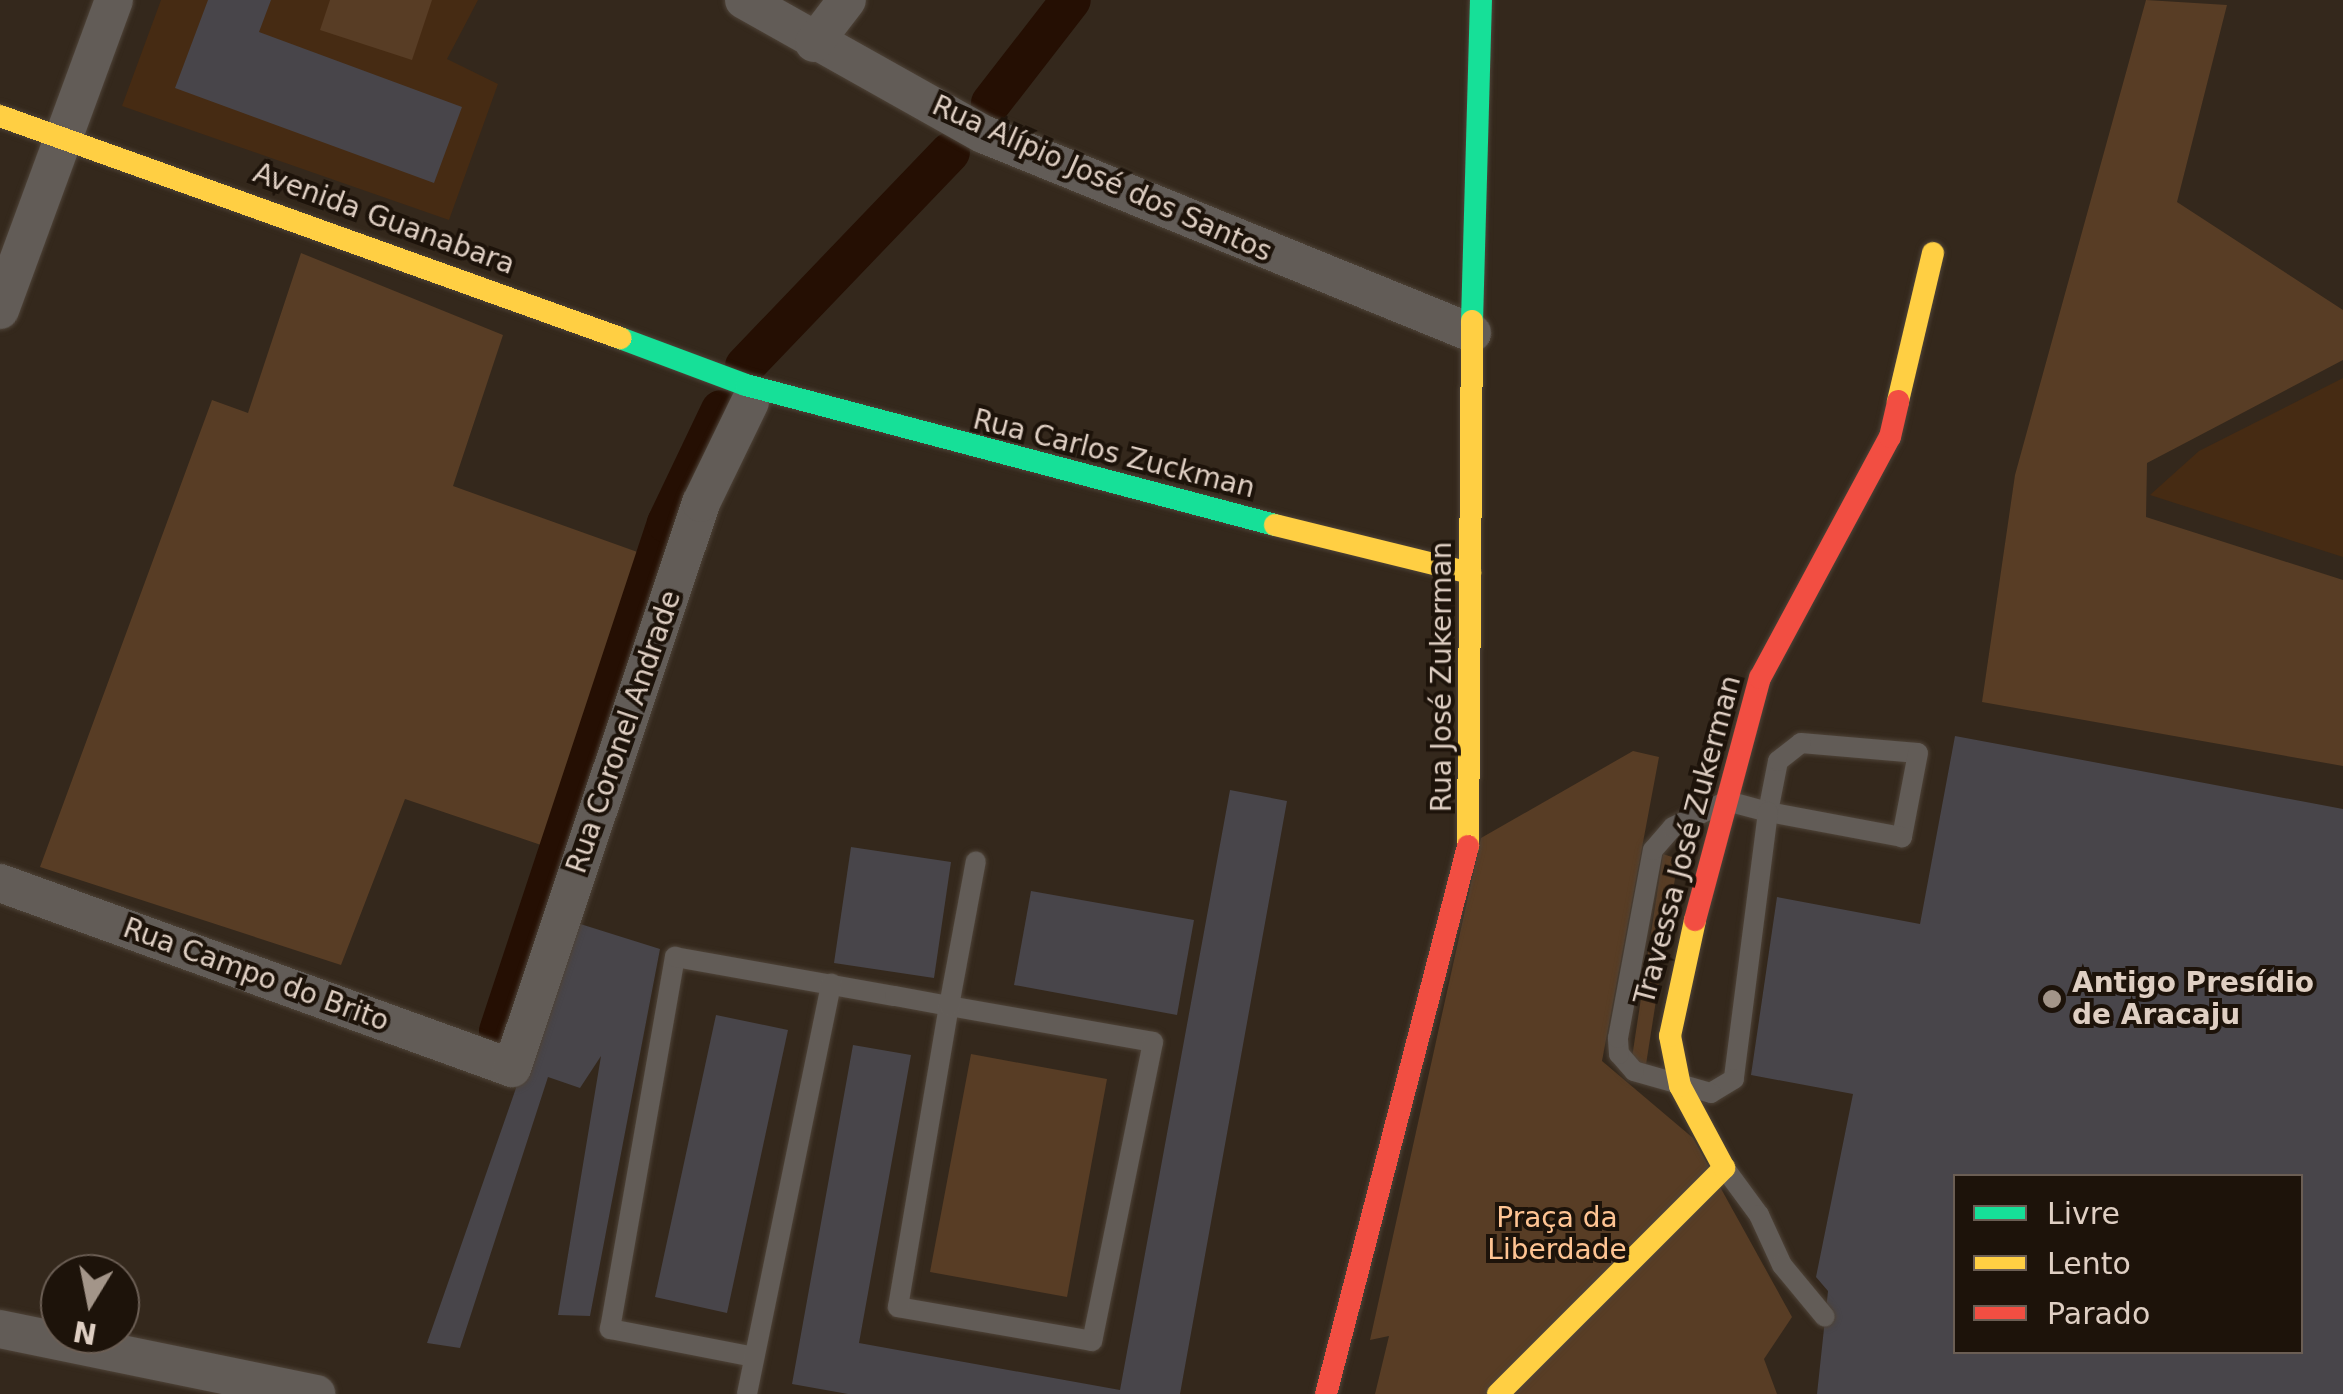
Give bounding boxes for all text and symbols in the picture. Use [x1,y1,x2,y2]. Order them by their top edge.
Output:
street label: Rua Alípio José dos Santos [927,89,1277,269]
street label: Avenida Guanabara [249,156,519,282]
street label: Rua Carlos Zuckman [970,403,1258,505]
street label: Rua José Zukerman [1425,542,1459,812]
street label: Rua Coronel Andrade [560,586,688,878]
street label: Travessa José Zukerman [1628,672,1748,1008]
street label: Rua Campo do Brito [119,911,393,1039]
place label: Antigo Presídio de Aracaju [2072,966,2314,1032]
marker: Antigo Presídio de Aracaju [2041,988,2063,1010]
legend [1953,1174,2303,1354]
text: Livre [2047,1196,2120,1231]
park label: Praça da Liberdade [1487,1201,1627,1267]
text: Lento [2047,1246,2131,1281]
north arrow [40,1254,140,1354]
text: Parado [2047,1296,2150,1331]
text: N [71,1314,99,1350]

